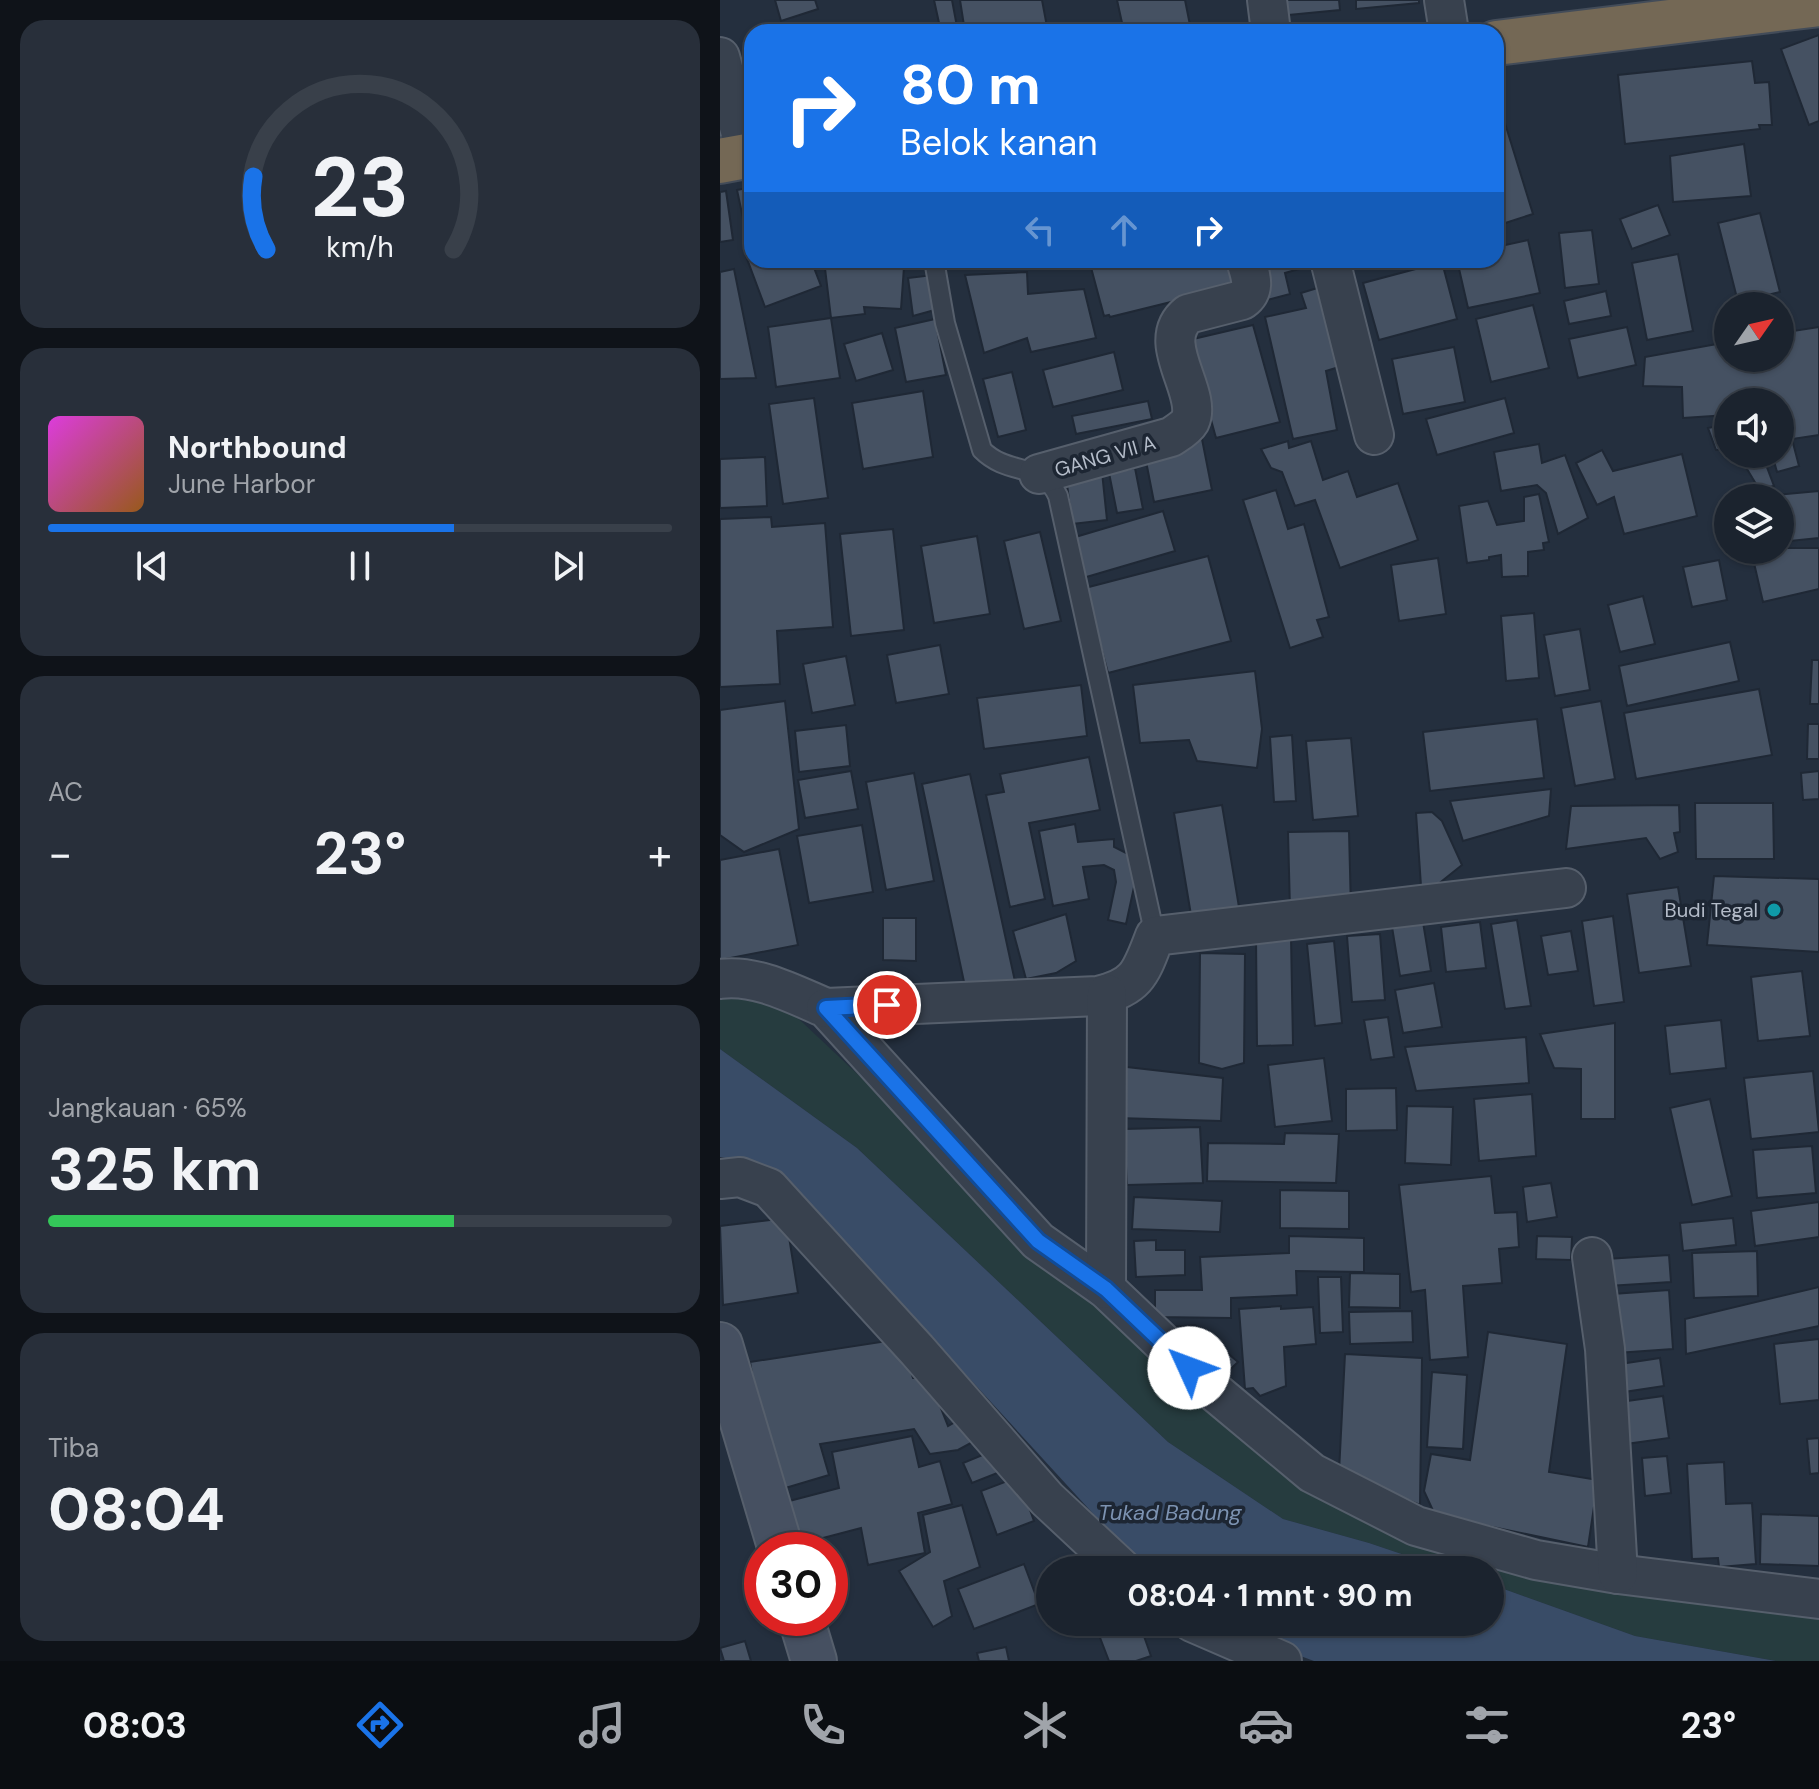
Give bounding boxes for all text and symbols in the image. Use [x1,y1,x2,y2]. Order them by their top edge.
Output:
text: 80 m [900,48,1041,121]
icon: right [768,56,872,160]
text: Belok kanan [900,119,1098,166]
text: 23 [311,133,409,242]
icon: left [1018,208,1062,252]
icon: ahead [1102,208,1146,252]
icon: right [1186,208,1230,252]
text: km/h [326,229,394,266]
north arrow [1714,292,1794,372]
map controls [1714,292,1794,564]
button: sound [1714,388,1794,468]
text: Northbound [168,428,347,467]
street label: GANG VII A [1051,429,1159,483]
text: June Harbor [168,467,315,501]
button: layers [1714,484,1794,564]
icon: previous [130,544,174,588]
icon: pause [338,544,382,588]
icon: next [546,544,590,588]
text: AC [48,775,83,809]
text: 23° [314,814,406,893]
text: − [48,825,72,883]
text: + [648,825,672,883]
place label: Budi Tegal [1665,897,1758,923]
marker: Budi Tegal [1765,901,1783,919]
pin [853,971,921,1039]
icon: arrive [865,983,909,1027]
text: Jangkauan · 65% [48,1091,247,1125]
text: 325 km [48,1130,261,1209]
position arrow [1147,1326,1231,1410]
text: Tiba [48,1431,99,1465]
text: 08:04 [48,1470,225,1549]
water label: Tukad Badung [1098,1498,1242,1527]
speed limit sign: 30 [744,1532,848,1636]
text: 08:04 · 1 mnt · 90 m [1128,1576,1412,1615]
icon: directions [352,1697,408,1753]
icon: music [574,1697,630,1753]
icon: phone [795,1697,851,1753]
icon: climate [1017,1697,1073,1753]
icon: car [1238,1697,1294,1753]
icon: filters [1459,1697,1515,1753]
text: 08:03 [83,1702,187,1749]
text: 23° [1681,1702,1736,1749]

